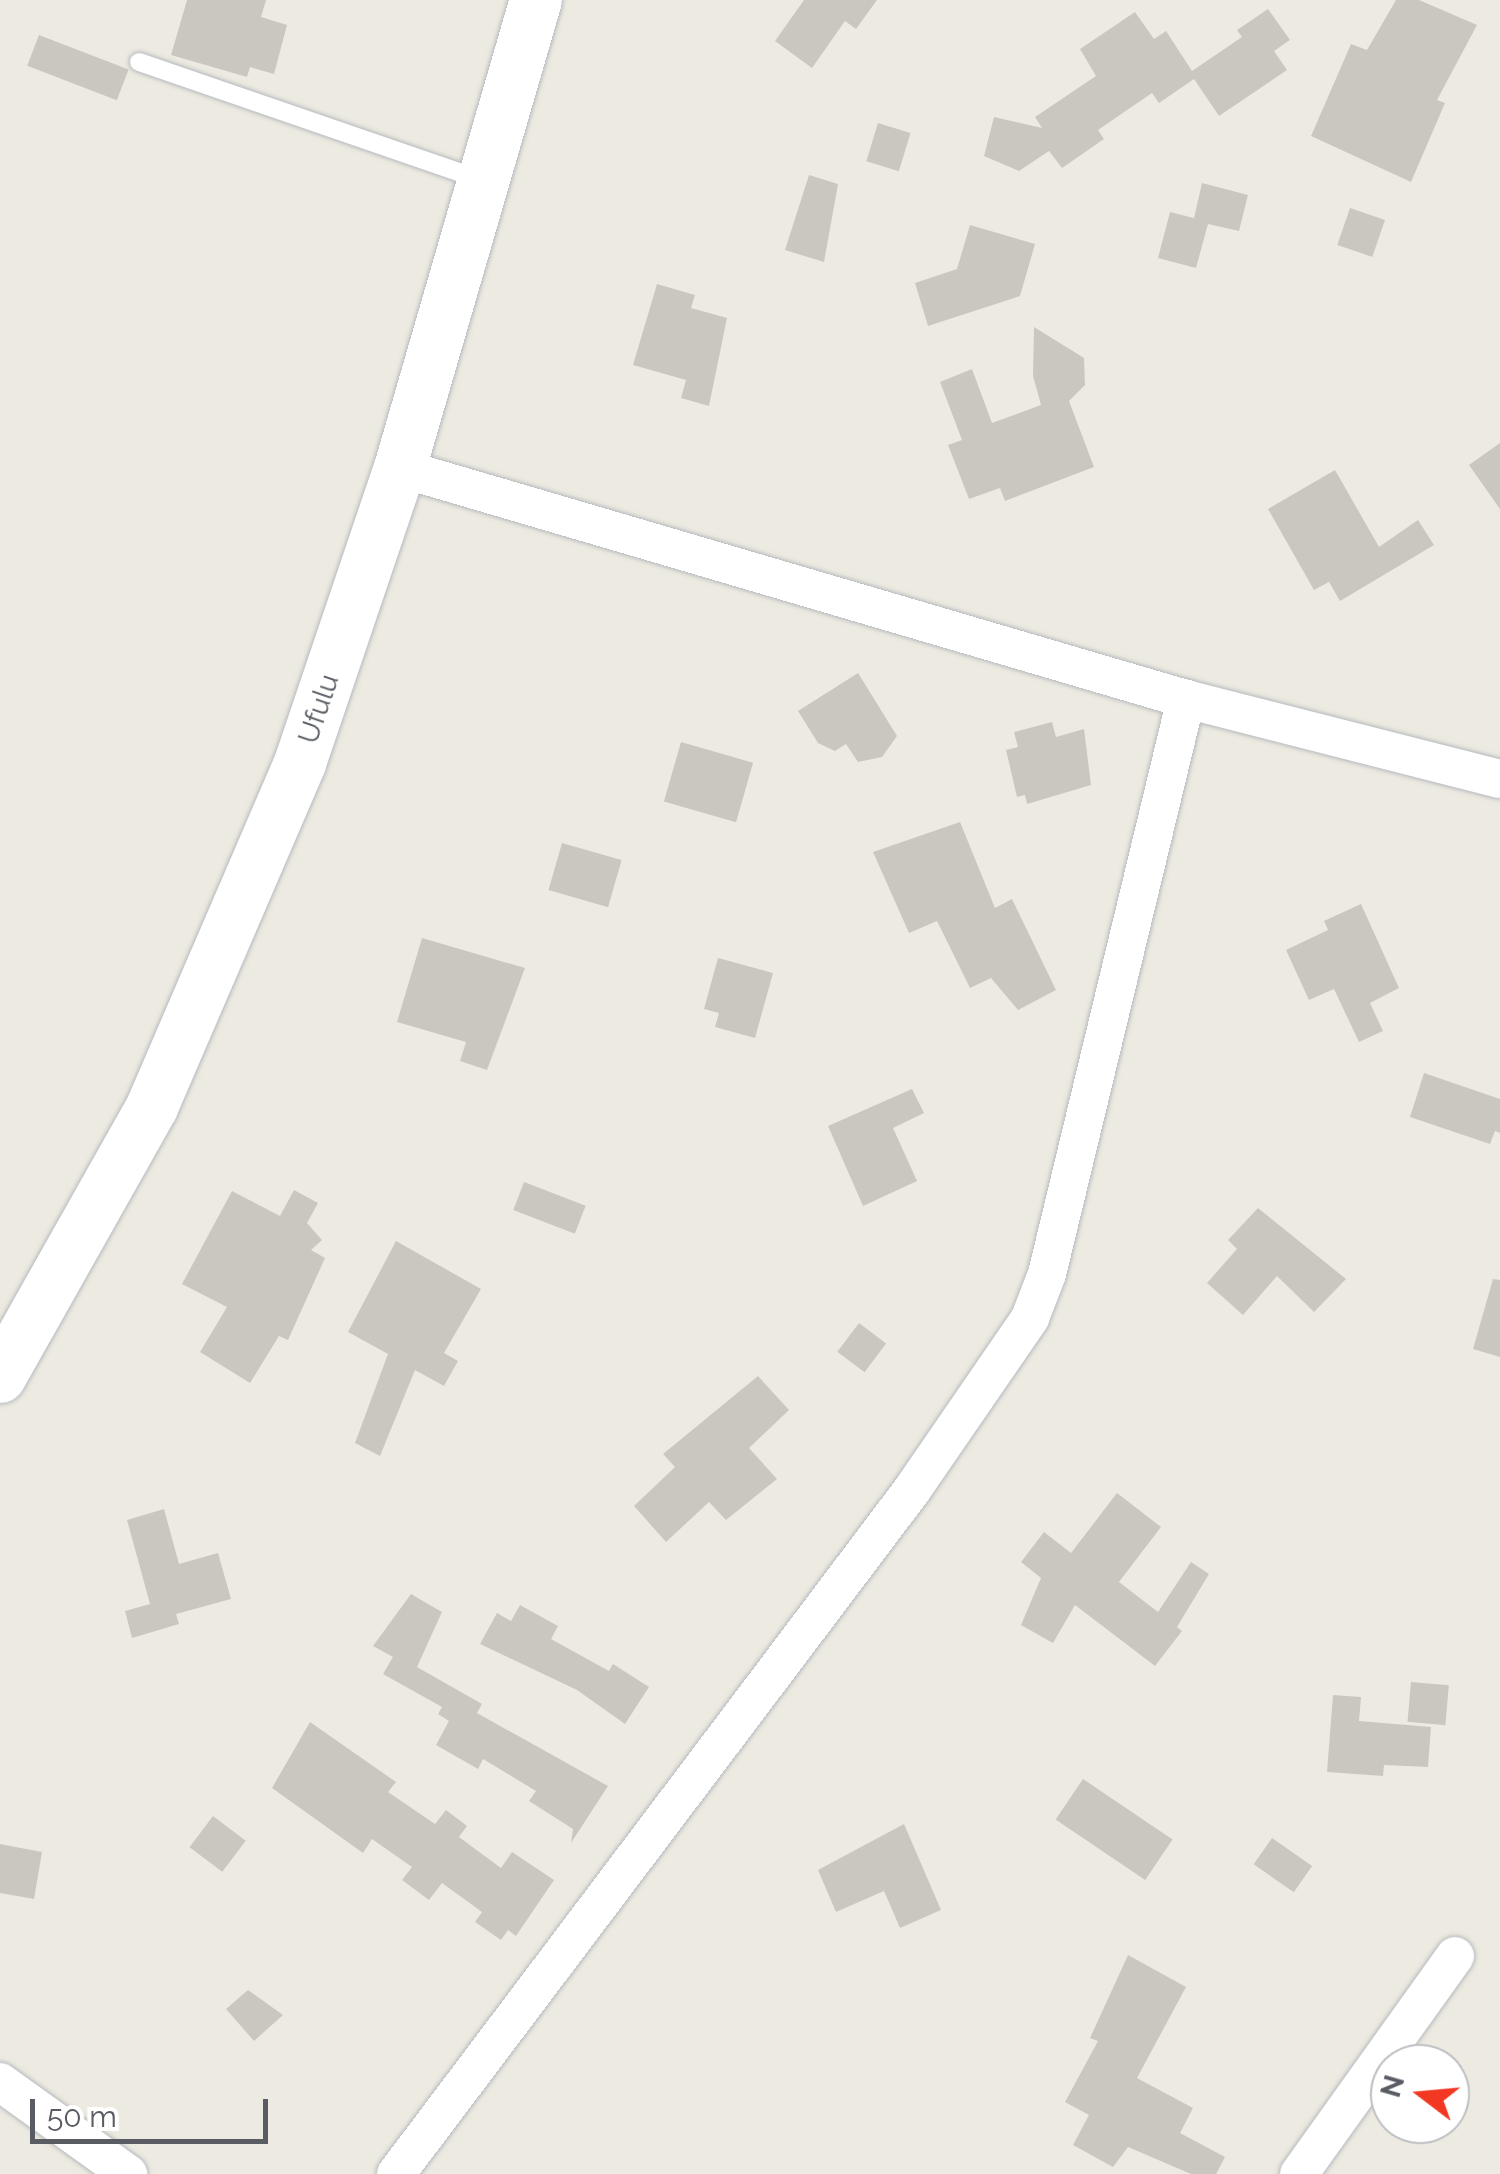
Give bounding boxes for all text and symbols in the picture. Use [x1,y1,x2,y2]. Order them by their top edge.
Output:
street label: Ufulu [292,670,346,748]
north arrow [1370,2044,1470,2144]
text: N [1374,2071,1411,2101]
scale bar [35,2079,272,2141]
text: 50 m [47,2099,117,2134]

